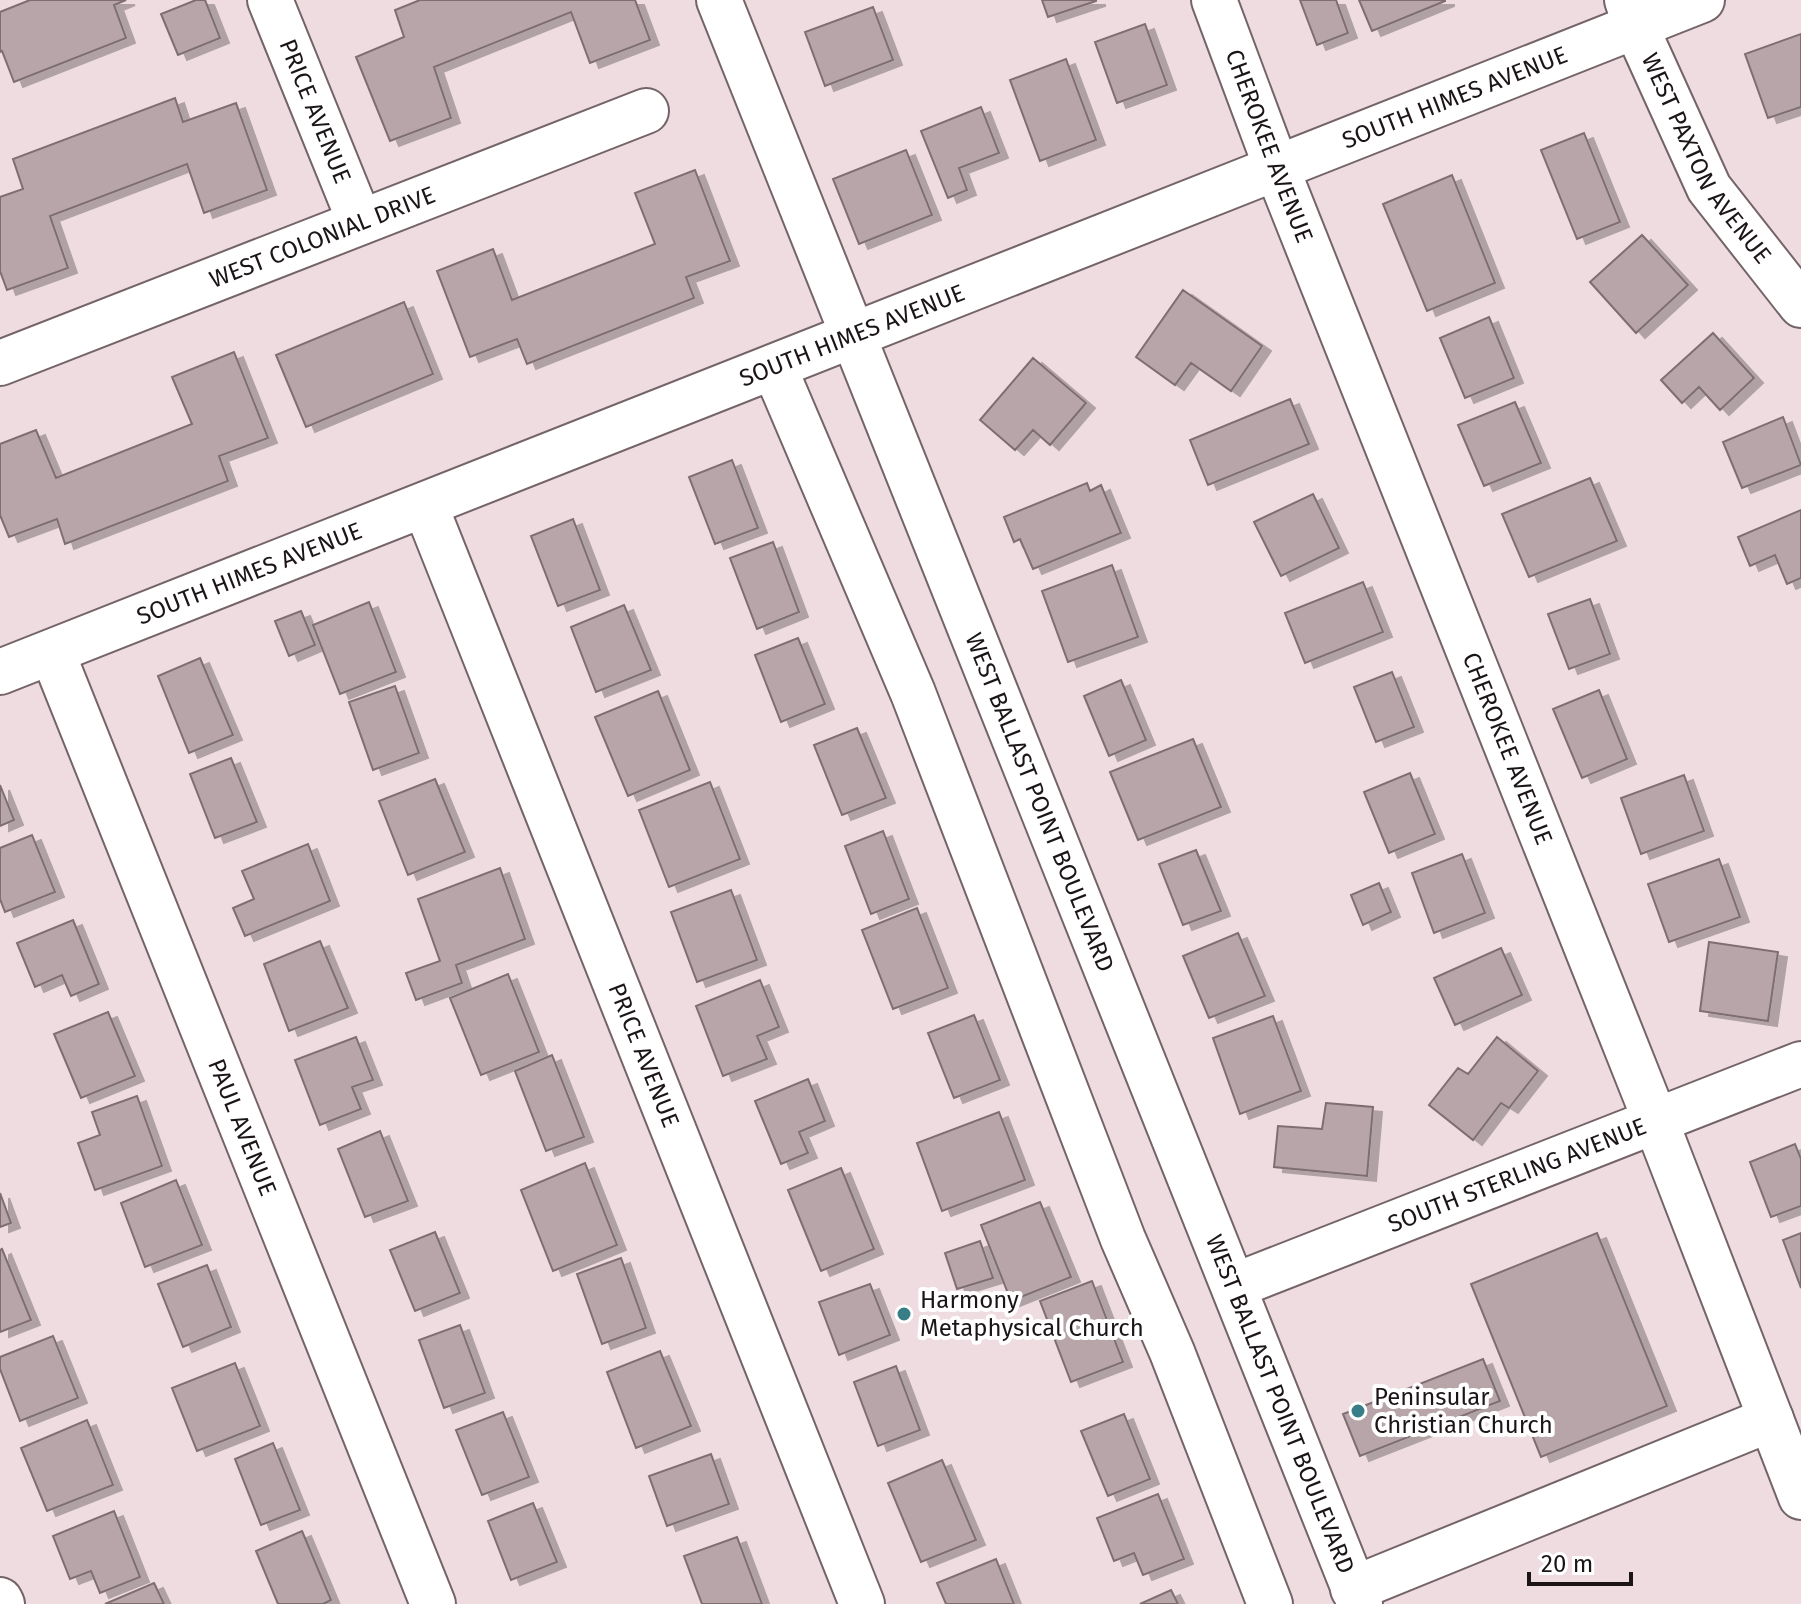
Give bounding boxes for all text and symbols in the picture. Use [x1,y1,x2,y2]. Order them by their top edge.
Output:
street label: PRICE AVENUE [273,35,357,187]
street label: SOUTH HIMES AVENUE [1338,41,1571,155]
street label: CHEROKEE AVENUE [1220,45,1319,247]
street label: WEST PAXTON AVENUE [1636,49,1777,269]
street label: WEST COLONIAL DRIVE [206,181,439,294]
street label: SOUTH HIMES AVENUE [735,279,969,393]
street label: SOUTH HIMES AVENUE [133,517,366,631]
street label: WEST BALLAST POINT BOULEVARD [959,629,1120,976]
street label: CHEROKEE AVENUE [1457,648,1558,849]
street label: PRICE AVENUE [602,979,685,1131]
street label: PAUL AVENUE [202,1055,282,1200]
street label: SOUTH STERLING AVENUE [1384,1112,1650,1238]
street label: WEST BALLAST POINT BOULEVARD [1200,1230,1360,1578]
place label: Harmony Metaphysical Church [920,1286,1144,1342]
marker: Harmony Metaphysical Church [895,1305,913,1323]
place label: Peninsular Christian Church [1374,1383,1553,1439]
marker: Peninsular Christian Church [1349,1402,1367,1420]
scale bar [1529,1536,1631,1586]
text: 20 m [1541,1550,1593,1578]

